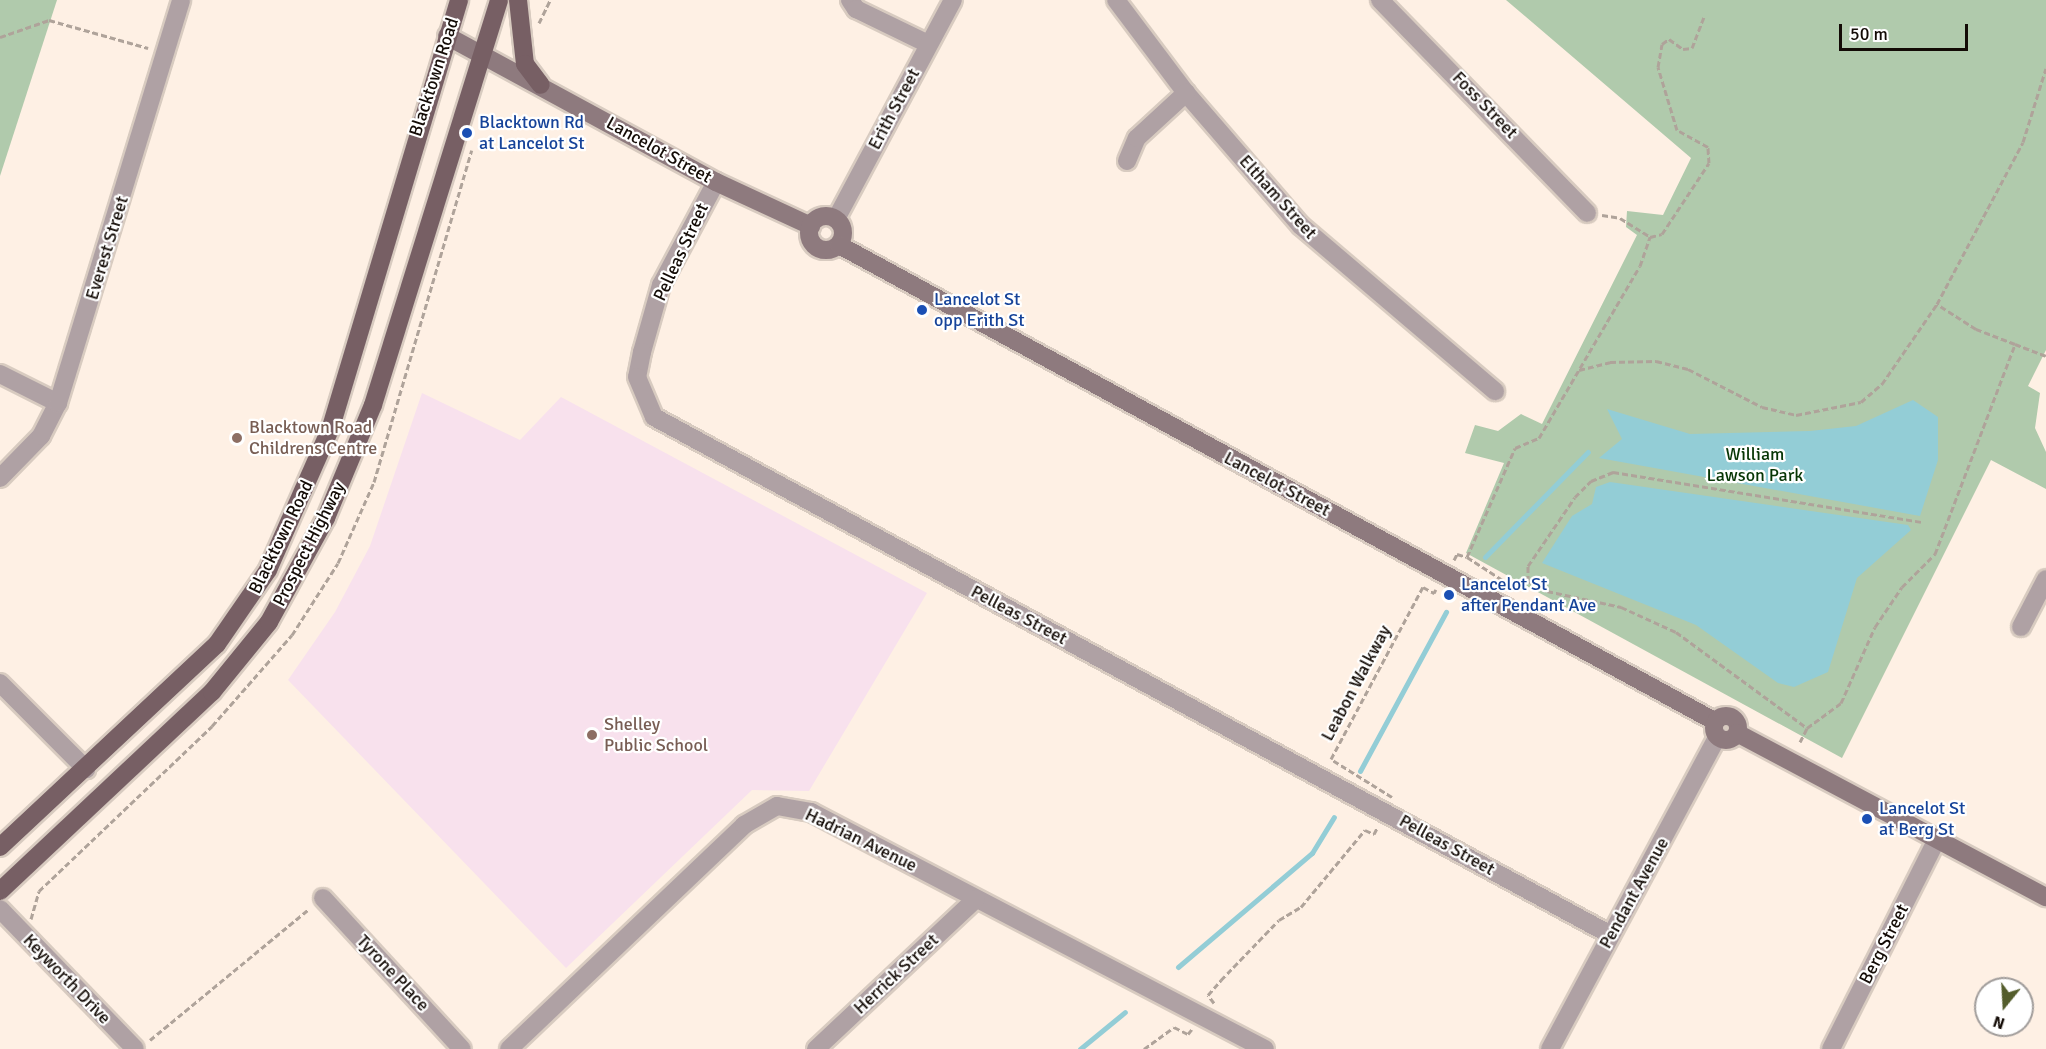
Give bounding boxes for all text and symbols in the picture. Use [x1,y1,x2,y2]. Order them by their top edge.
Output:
scale bar [1842,12,1971,50]
street label: Blacktown Road [405,15,463,139]
text: 50 m [1850,23,1888,45]
street label: Erith Street [864,65,924,153]
street label: Foss Street [1448,67,1522,143]
place label: Blacktown Rd at Lancelot St [479,112,585,154]
street label: Lancelot Street [603,112,715,188]
marker: Blacktown Rd at Lancelot St [460,126,474,140]
street label: Eltham Street [1235,151,1321,243]
street label: Everest Street [81,194,133,302]
street label: Pelleas Street [649,199,713,305]
place label: Lancelot St opp Erith St [934,289,1025,332]
marker: Lancelot St opp Erith St [915,303,929,317]
place label: Blacktown Road Childrens Centre [249,417,377,460]
marker: Blacktown Road Childrens Centre [230,431,244,445]
park label: William Lawson Park [1707,444,1803,486]
street label: Lancelot Street [1220,447,1334,521]
street label: Blacktown Road [244,477,318,597]
street label: Prospect Highway [268,478,350,610]
place label: Lancelot St after Pendant Ave [1461,574,1596,616]
street label: Pelleas Street [967,581,1071,649]
marker: Lancelot St after Pendant Ave [1442,588,1456,602]
street label: Leabon Walkway [1316,621,1396,745]
place label: Shelley Public School [604,714,708,756]
marker: Shelley Public School [585,728,599,742]
place label: Lancelot St at Berg St [1879,798,1965,840]
street label: Hadrian Avenue [802,804,920,876]
street label: Pelleas Street [1396,810,1498,880]
marker: Lancelot St at Berg St [1860,812,1874,826]
street label: Pendant Avenue [1595,834,1673,952]
street label: Berg Street [1855,900,1913,988]
street label: Keyworth Drive [19,929,115,1029]
street label: Herrick Street [849,929,943,1019]
street label: Tyrone Place [352,930,434,1016]
north arrow [1974,977,2034,1037]
text: N [1991,1011,2007,1033]

